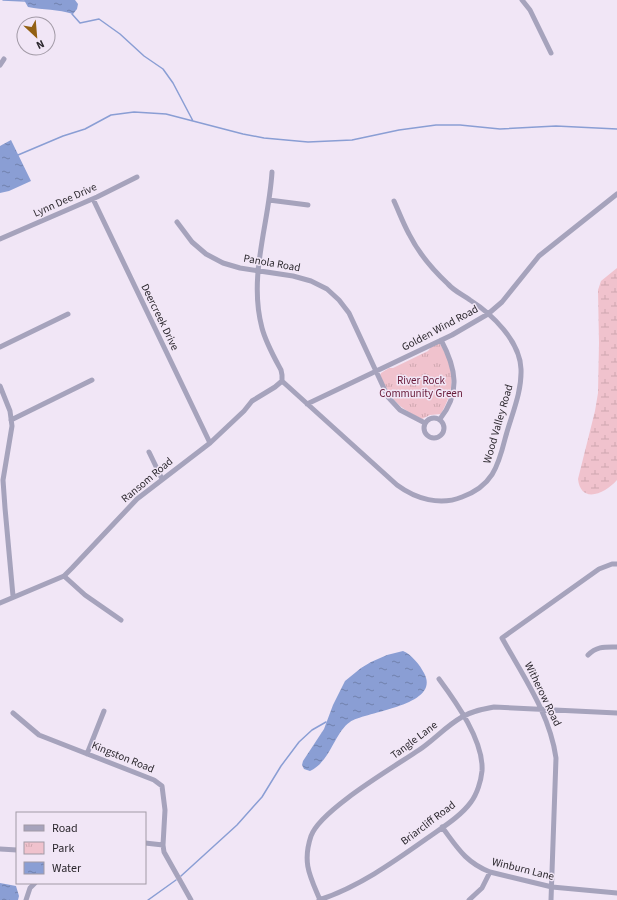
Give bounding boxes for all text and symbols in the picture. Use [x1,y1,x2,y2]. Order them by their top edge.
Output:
north arrow [16,16,56,56]
text: N [34,36,47,53]
street label: Lynn Dee Drive [31,179,100,221]
street label: Panola Road [242,251,302,275]
street label: Deercreek Drive [137,281,183,353]
street label: Golden Wind Road [399,302,481,354]
park label: River Rock Community Green [379,373,463,401]
street label: Wood Valley Road [480,383,516,465]
street label: Ransom Road [118,454,176,506]
street label: Witherow Road [521,659,565,729]
street label: Tangle Lane [388,717,441,763]
street label: Kingston Road [89,738,157,776]
street label: Briarcliff Road [398,797,458,849]
legend [16,812,146,884]
text: Road [52,820,78,837]
text: Park [52,840,74,857]
street label: Winburn Lane [490,854,556,884]
text: Water [52,860,82,877]

